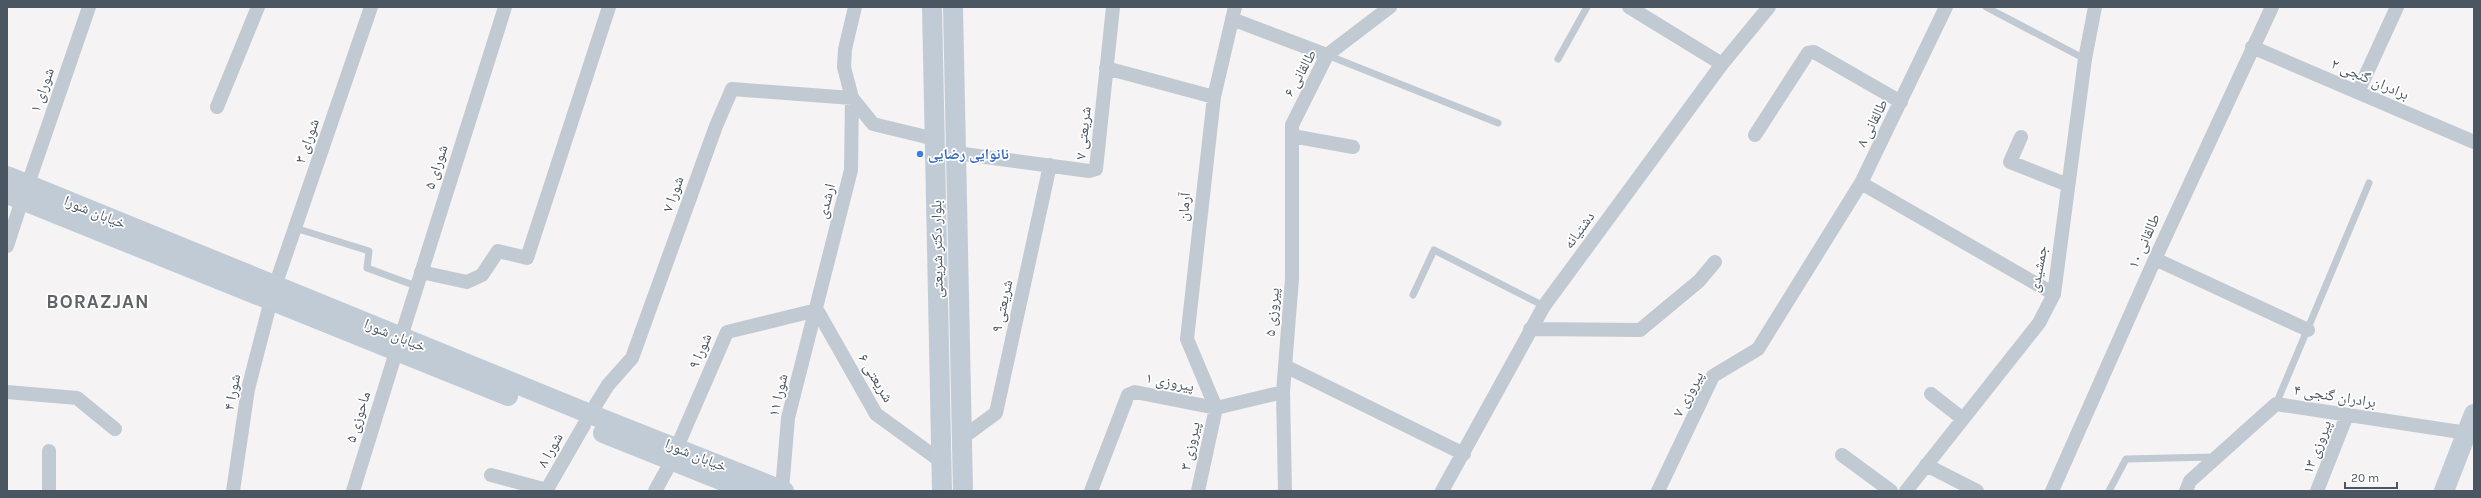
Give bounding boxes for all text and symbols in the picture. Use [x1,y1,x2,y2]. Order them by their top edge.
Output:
street label: طالقانی ۶ [1280,46,1321,100]
street label: برادران گنجی ۲ [2328,55,2412,104]
street label: شورای ۱ [26,65,59,115]
street label: طالقانی ۸ [1852,96,1893,150]
street label: شریعتی ۷ [1071,105,1096,161]
street label: شورای ۳ [291,116,324,166]
street label: شورای ۵ [420,142,453,192]
place label: نانوایی رضایی [928,145,1009,163]
marker: نانوایی رضایی [915,149,925,159]
street label: شورا ۷ [658,174,688,214]
street label: ارشدی [813,182,840,221]
street label: خیابان شورا [61,191,129,234]
street label: آرمان [1174,191,1196,222]
street label: بلوار دکتر شریعتی [927,200,948,298]
street label: دشتیانه [1559,208,1599,252]
street label: طالقانی ۱۰ [2124,211,2165,272]
street label: جمشیدی [2025,244,2052,294]
street label: شریعتی ۹ [988,278,1017,334]
street label: پیروزی ۵ [1261,287,1284,337]
district label: BORAZJAN [46,291,150,313]
street label: خیابان شورا [361,314,429,357]
street label: شورا ۹ [685,331,715,371]
street label: شریعتی ۶ [854,351,898,406]
street label: پیروزی ۱ [1144,368,1196,396]
street label: پیروزی ۷ [1669,368,1708,420]
street label: شورا ۴ [220,372,244,412]
street label: شورا ۱۱ [764,372,792,418]
street label: برادران گنجی ۴ [2293,381,2377,412]
street label: ماحوزی ۵ [342,389,375,445]
street label: پیروزی ۱۳ [2299,418,2336,477]
street label: پیروزی ۳ [1176,420,1205,472]
street label: شورا ۸ [533,430,567,470]
street label: خیابان شورا [662,434,730,477]
scale bar [2345,464,2397,490]
text: 20 m [2351,471,2379,485]

